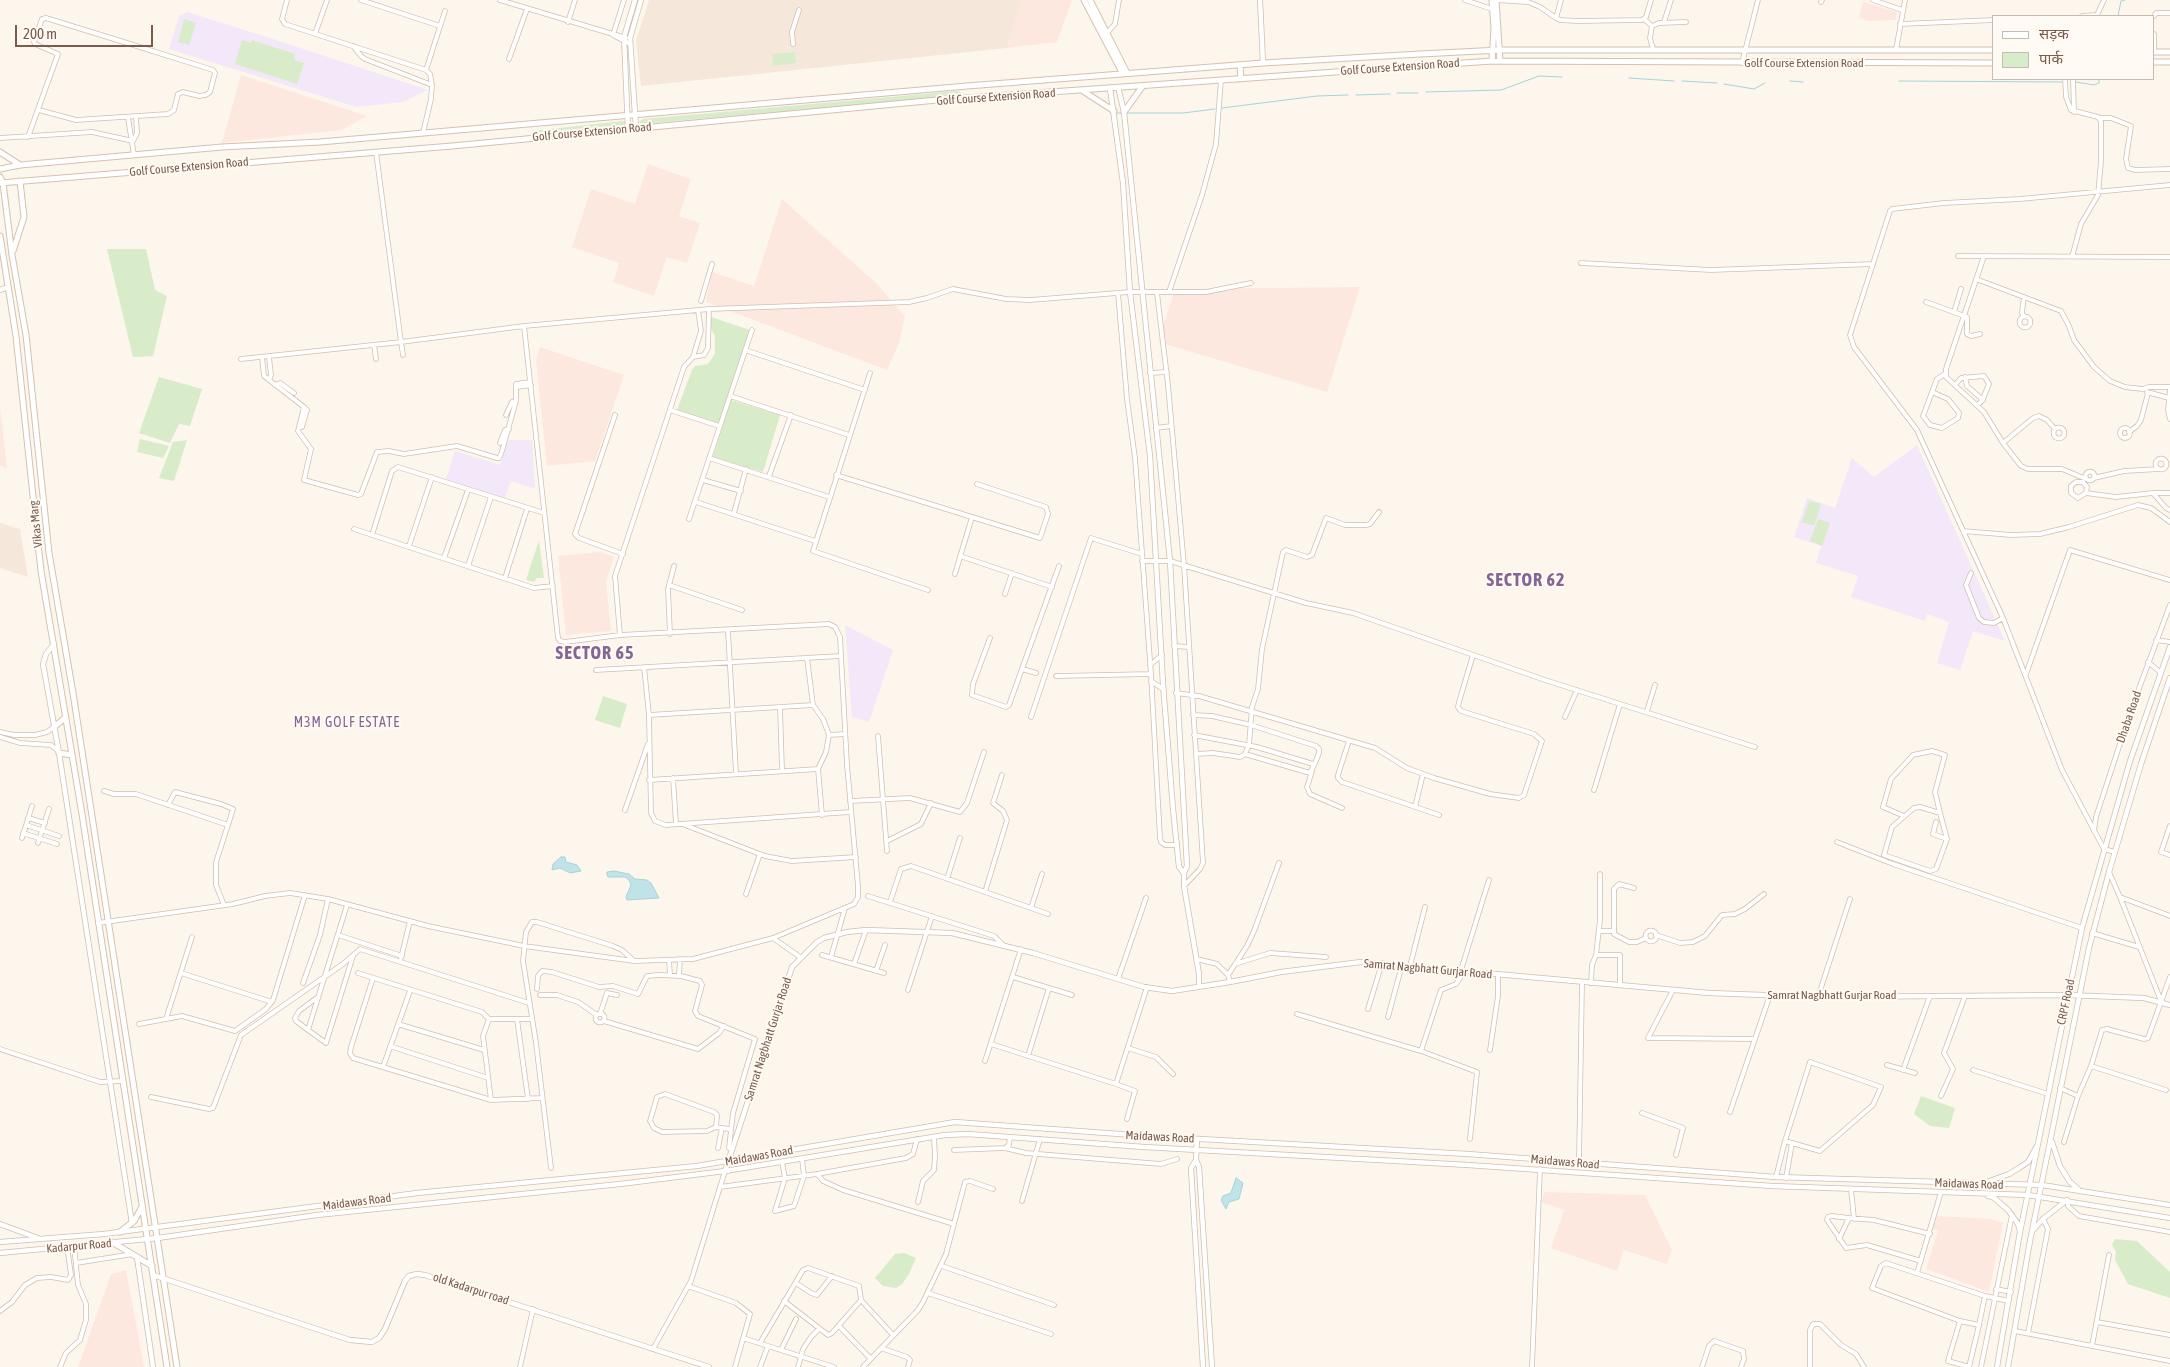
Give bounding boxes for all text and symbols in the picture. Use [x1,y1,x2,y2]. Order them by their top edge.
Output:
scale bar [18,15,155,47]
legend [1992,15,2155,80]
text: 200 m [23,25,57,42]
text: सड़क [2039,25,2069,42]
text: पार्क [2039,50,2063,67]
street label: Golf Course Extension Road [1340,56,1460,78]
street label: Golf Course Extension Road [1744,56,1864,70]
street label: Golf Course Extension Road [936,86,1056,108]
street label: Golf Course Extension Road [532,120,652,144]
street label: Golf Course Extension Road [129,155,249,179]
street label: Vikas Marg [26,500,46,548]
district label: SECTOR 62 [1485,569,1567,591]
district label: SECTOR 65 [554,642,636,664]
street label: Dhaba Road [2113,689,2145,745]
district label: M3M GOLF ESTATE [292,715,402,731]
street label: Samrat Nagbhatt Gurjar Road [1363,956,1493,982]
street label: Samrat Nagbhatt Gurjar Road [741,976,795,1102]
street label: CRPF Road [2054,978,2078,1026]
street label: Samrat Nagbhatt Gurjar Road [1768,988,1896,1002]
street label: Maidawas Road [1125,1128,1195,1146]
street label: Maidawas Road [724,1143,794,1169]
street label: Maidawas Road [1530,1152,1600,1172]
street label: Maidawas Road [1934,1176,2004,1192]
street label: Maidawas Road [322,1191,392,1213]
street label: Kadarpur Road [46,1236,112,1256]
street label: old Kadarpur road [431,1270,511,1308]

